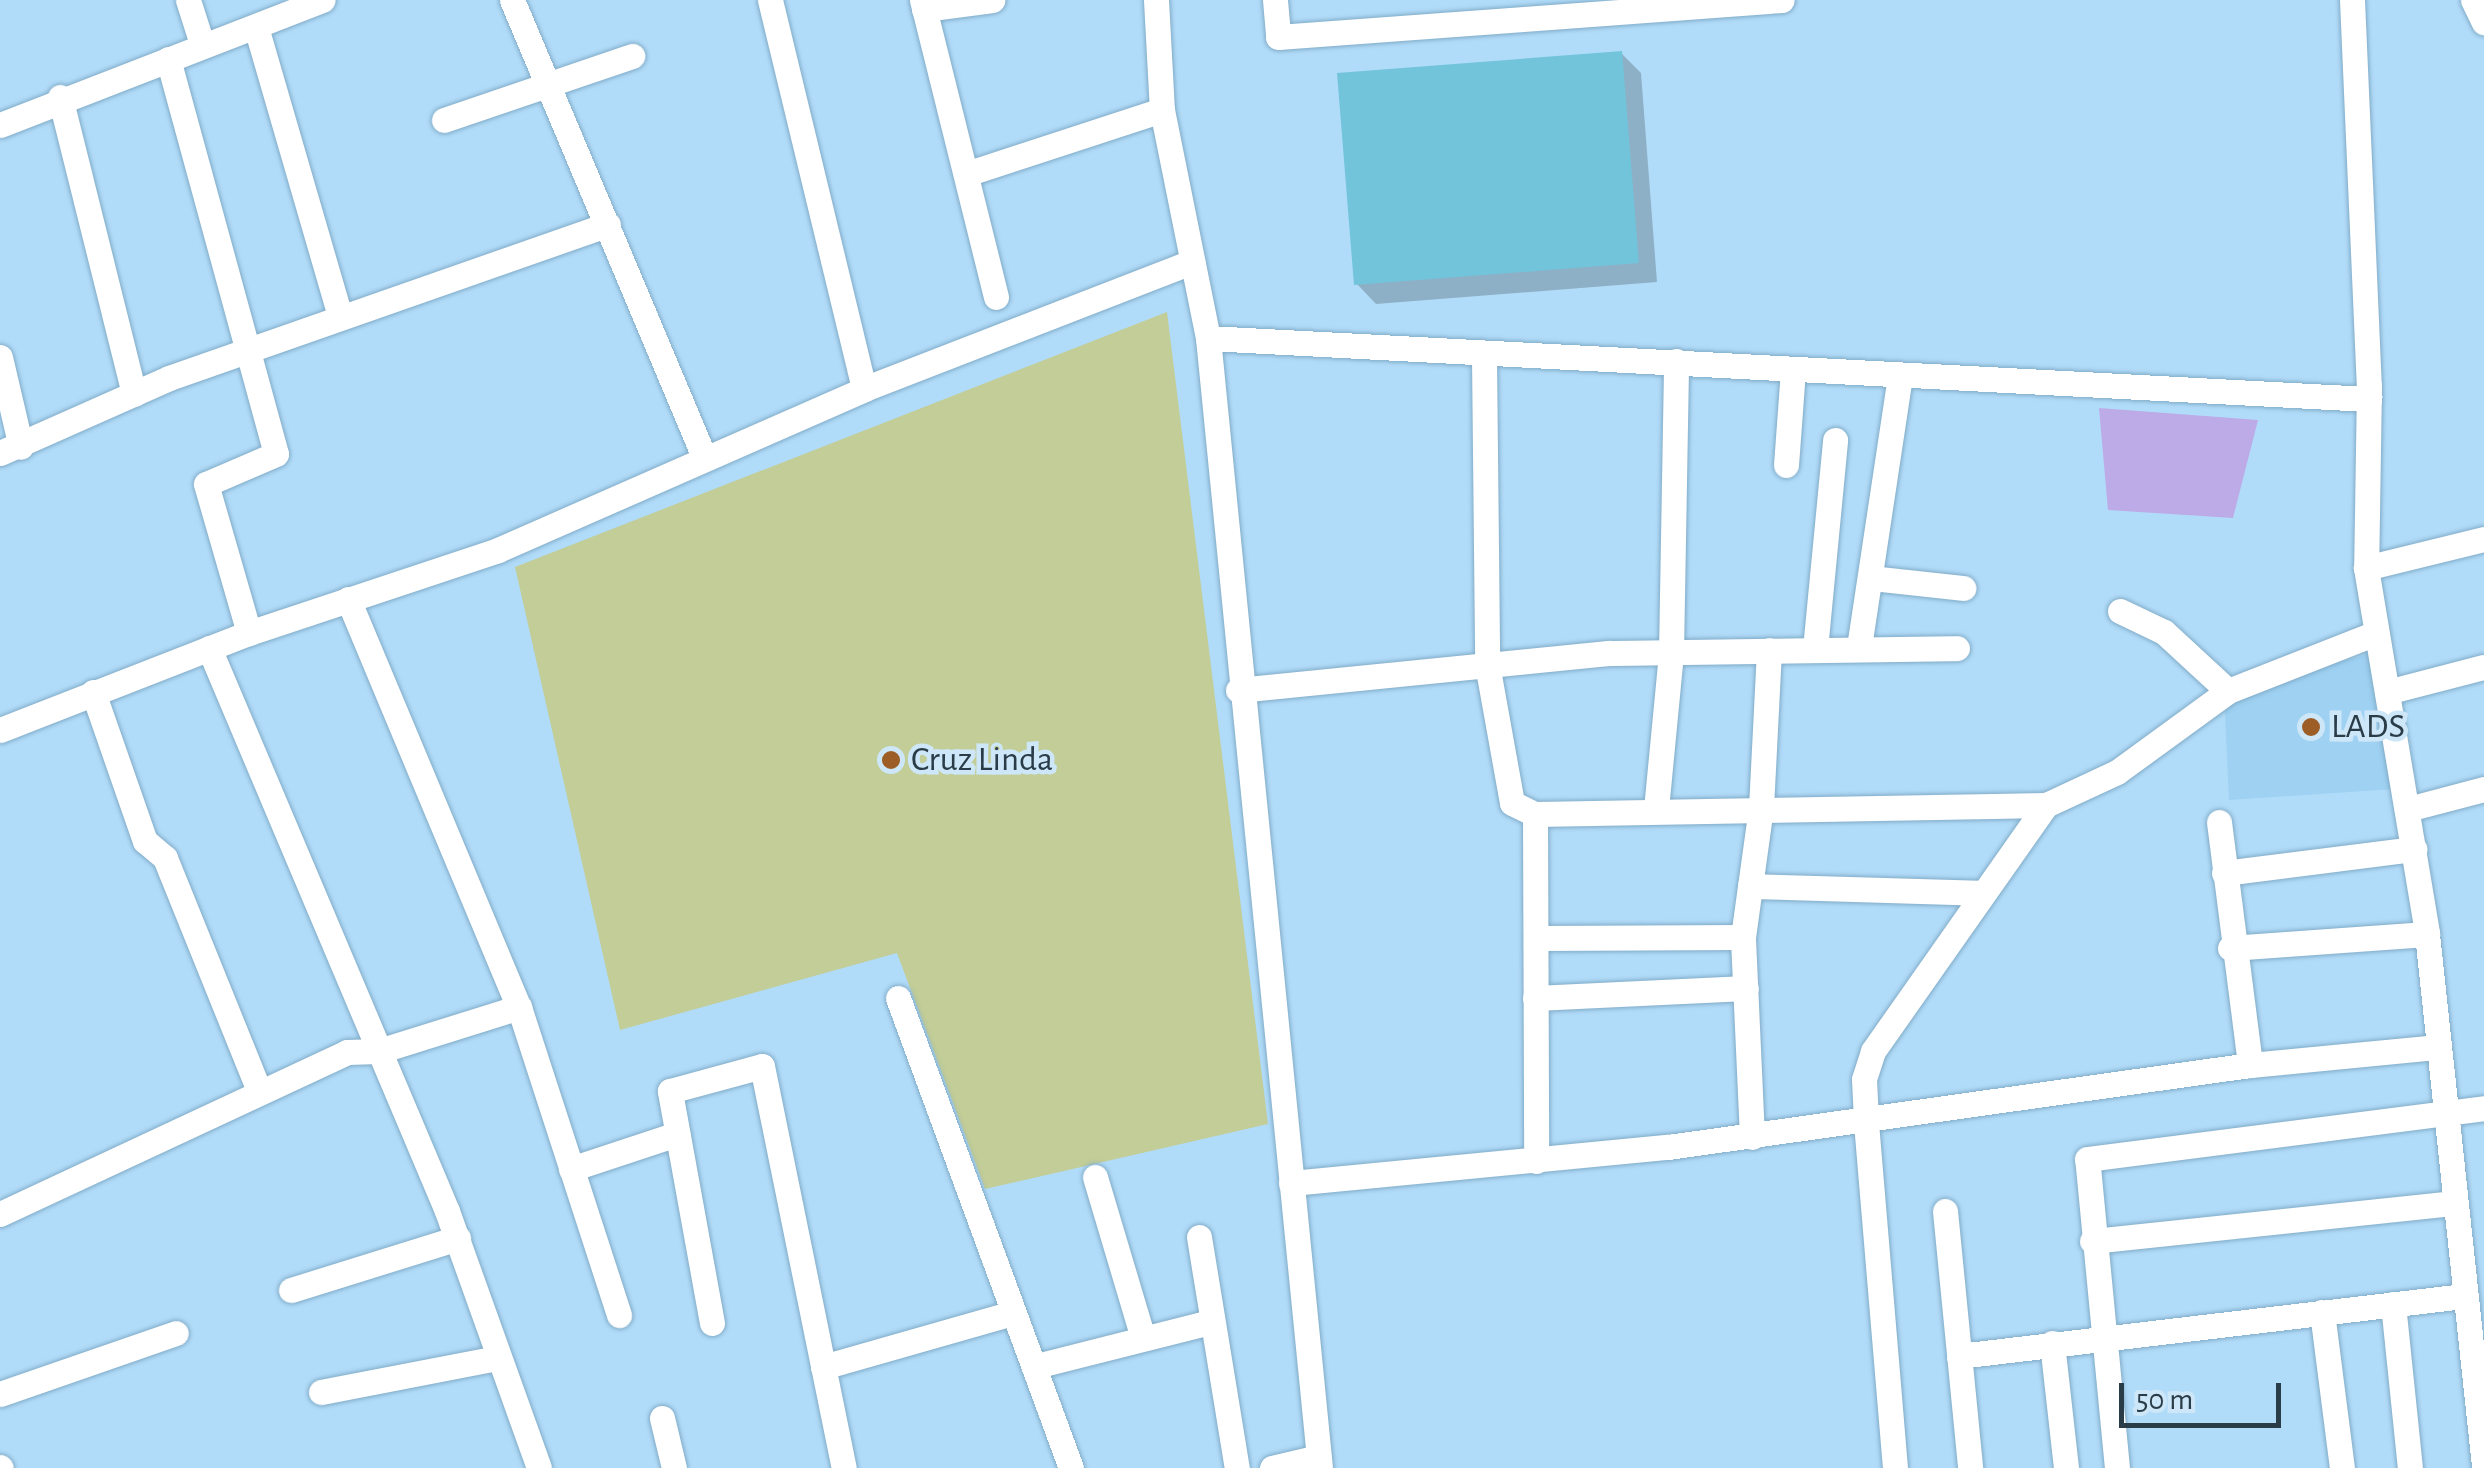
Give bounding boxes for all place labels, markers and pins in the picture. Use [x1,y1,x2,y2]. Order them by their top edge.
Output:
place label: LADS [2331,706,2405,748]
marker: LADS [2300,716,2322,738]
place label: Cruz Linda [911,739,1053,781]
marker: Cruz Linda [880,749,902,771]

